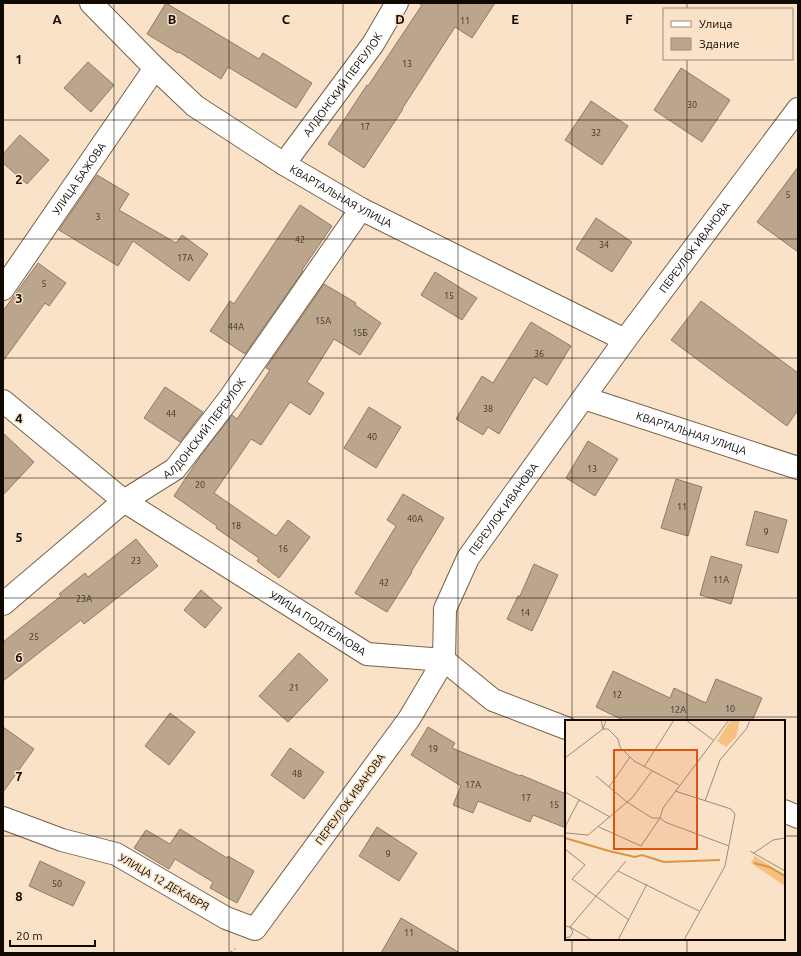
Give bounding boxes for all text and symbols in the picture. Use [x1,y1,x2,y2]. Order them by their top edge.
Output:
legend [663,8,793,60]
text: A [52,12,62,26]
text: B [168,12,177,26]
text: C [282,12,291,26]
text: D [395,12,405,26]
text: E [511,12,519,26]
text: F [625,12,633,26]
house number: 11 [460,16,470,26]
text: Улица [699,17,732,30]
street label: АЛДОНСКИЙ ПЕРЕУЛОК [301,30,385,139]
text: Здание [699,37,740,50]
text: 1 [15,52,23,66]
house number: 13 [402,59,412,69]
house number: 30 [687,100,697,110]
house number: 17 [360,122,370,132]
house number: 32 [591,128,601,138]
street label: УЛИЦА БАЖОВА [50,140,108,217]
street label: КВАРТАЛЬНАЯ УЛИЦА [288,163,395,230]
text: 2 [15,172,23,186]
house number: 5 [785,190,791,200]
street label: ПЕРЕУЛОК ИВАНОВА [657,199,733,295]
house number: 3 [95,212,101,222]
house number: 42 [295,235,305,245]
house number: 34 [599,240,609,250]
house number: 17А [177,253,193,263]
house number: 5 [41,279,47,289]
text: 3 [15,291,23,305]
house number: 15 [444,291,454,301]
house number: 15А [315,316,331,326]
house number: 44А [228,322,244,332]
house number: 15Б [352,328,368,338]
house number: 36 [534,349,544,359]
street label: АЛДОНСКИЙ ПЕРЕУЛОК [161,375,248,481]
house number: 38 [483,404,493,414]
house number: 44 [166,409,176,419]
street label: КВАРТАЛЬНАЯ УЛИЦА [635,410,749,457]
text: 4 [15,411,23,425]
house number: 40 [367,432,377,442]
street label: ПЕРЕУЛОК ИВАНОВА [466,460,541,557]
house number: 13 [587,464,597,474]
house number: 20 [195,480,205,490]
house number: 11 [677,502,687,512]
house number: 40А [407,514,423,524]
house number: 18 [231,521,241,531]
house number: 9 [763,527,769,537]
text: 5 [15,530,23,544]
house number: 16 [278,544,288,554]
house number: 23 [131,556,141,566]
house number: 11А [713,575,729,585]
house number: 42 [379,578,389,588]
street label: УЛИЦА ПОДТЁЛКОВА [267,588,369,658]
house number: 23А [76,594,92,604]
house number: 14 [520,608,530,618]
house number: 25 [29,632,39,642]
text: 6 [15,650,23,664]
house number: 21 [289,683,299,693]
house number: 12 [612,690,622,700]
house number: 10 [725,704,735,714]
house number: 12А [670,705,686,715]
inset map [565,720,785,940]
house number: 19 [428,744,438,754]
street label: ПЕРЕУЛОК ИВАНОВА [313,750,388,847]
text: 7 [15,769,23,783]
house number: 48 [292,769,302,779]
house number: 17А [465,780,481,790]
house number: 17 [521,793,531,803]
house number: 15 [549,800,559,810]
house number: 9 [385,849,391,859]
street label: УЛИЦА 12 ДЕКАБРЯ [117,851,211,913]
house number: 50 [52,879,62,889]
text: 8 [15,889,23,903]
scale bar [10,922,95,948]
house number: 11 [404,928,414,938]
text: 20 m [16,929,43,942]

